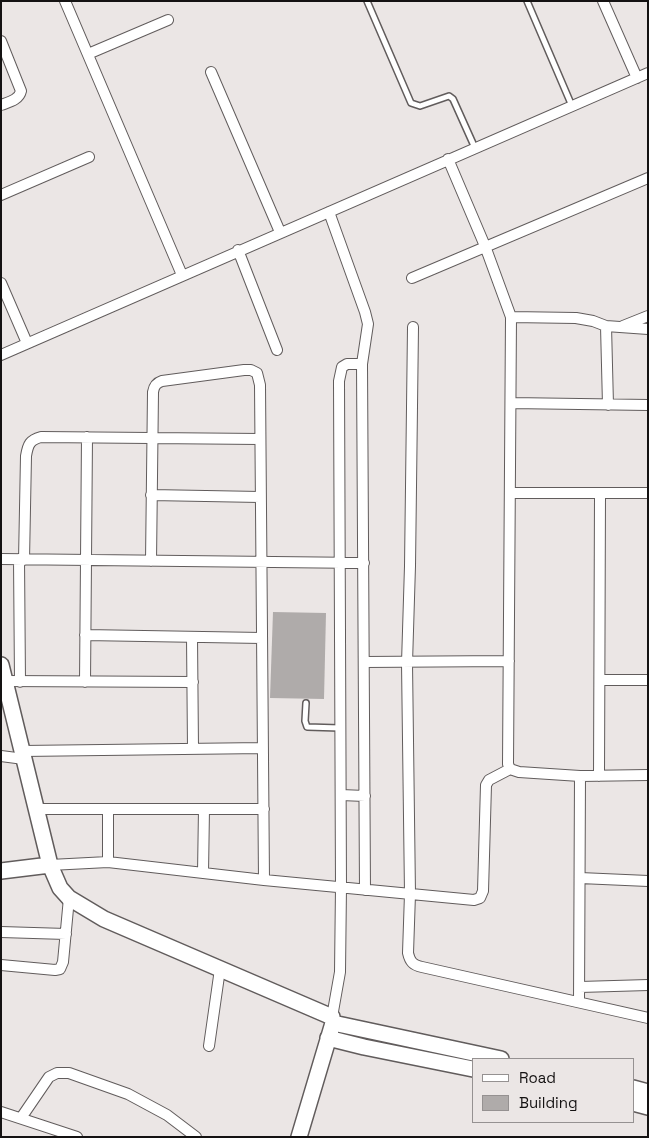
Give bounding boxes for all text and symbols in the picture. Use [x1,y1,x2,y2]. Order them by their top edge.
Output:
legend [472,1058,634,1123]
text: Road [519,1068,556,1087]
text: Building [519,1093,578,1112]

